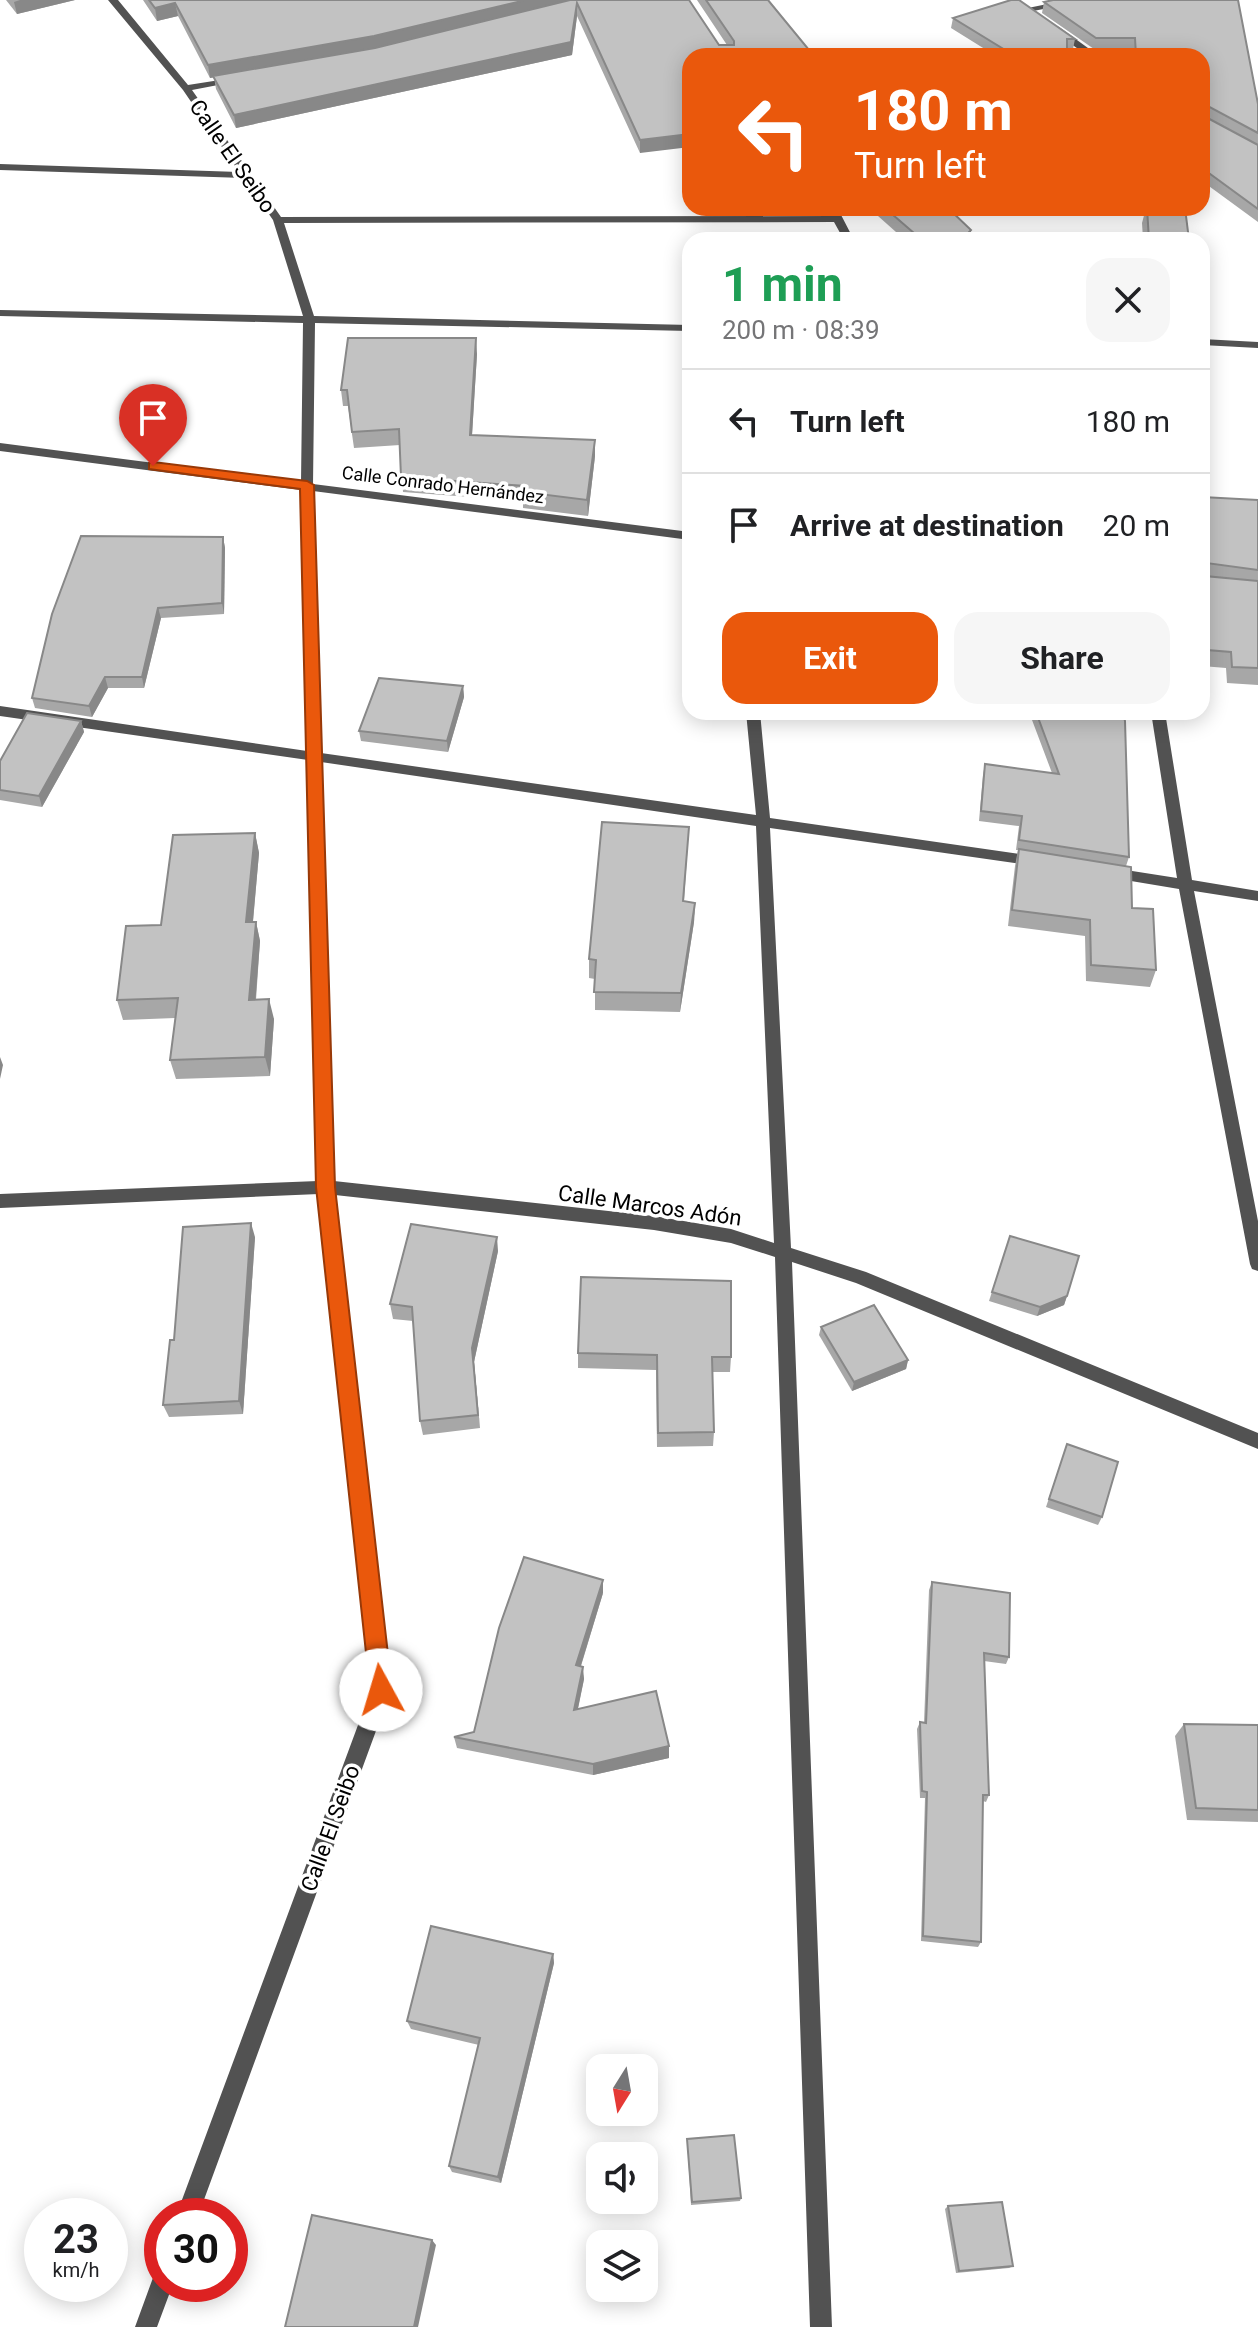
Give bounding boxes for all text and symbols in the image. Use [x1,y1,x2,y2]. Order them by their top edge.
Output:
text: 180 m [854,78,1013,144]
icon: left [722,80,826,184]
street label: Calle El Seibo [184,95,281,218]
text: Turn left [854,145,987,187]
text: 1 min [722,256,843,313]
button: close [1086,258,1170,342]
text: 200 m · 08:39 [722,315,880,345]
pin [119,384,187,466]
icon: arrive [131,396,175,440]
icon: left [722,399,766,443]
text: Turn left [790,404,905,439]
text: 180 m [1086,404,1170,439]
street label: Calle Conrado Hernández [341,462,545,507]
icon: arrive [722,503,766,547]
text: Arrive at destination [790,508,1064,543]
text: 20 m [1103,508,1170,543]
button: Exit [722,612,938,704]
button: Share [954,612,1170,704]
street label: Calle Marcos Adón [557,1180,743,1231]
position arrow [339,1648,423,1732]
street label: Calle El Seibo [296,1762,365,1895]
north arrow [586,2054,658,2126]
map controls [586,2054,658,2302]
button: sound [586,2142,658,2214]
speed limit sign: 30 [144,2198,248,2302]
text: 23 [53,2216,99,2263]
button: layers [586,2230,658,2302]
text: km/h [53,2258,99,2282]

